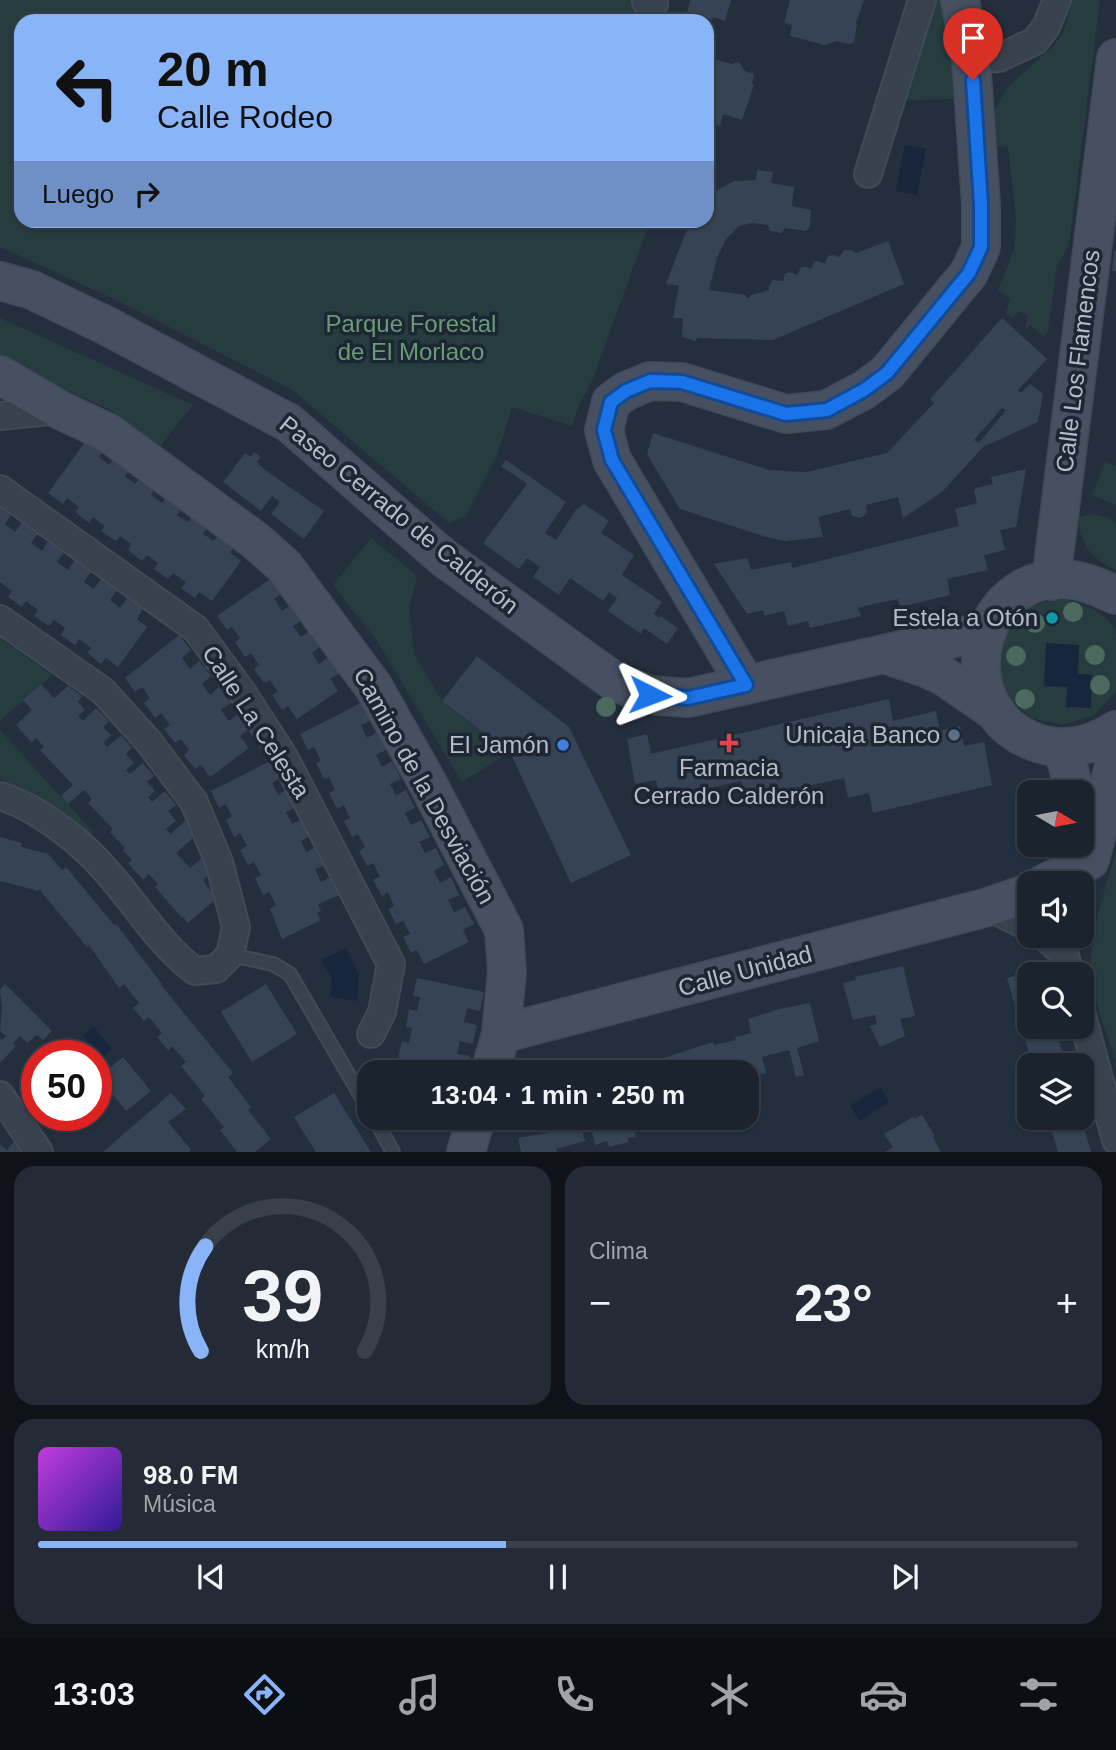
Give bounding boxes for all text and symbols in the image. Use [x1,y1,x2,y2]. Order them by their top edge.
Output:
pin [943,8,1003,80]
icon: arrive [954,19,992,57]
icon: left [42,42,133,133]
text: 20 m [157,42,269,96]
text: Calle Rodeo [157,99,333,135]
icon: right [128,175,166,213]
text: Luego [42,179,114,209]
street label: Calle Los Flamencos [1050,248,1105,474]
park label: Parque Forestal de El Morlaco [326,310,496,365]
street label: Paseo Cerrado de Calderón [275,410,524,619]
place label: Estela a Otón [893,604,1038,631]
marker: Estela a Otón [1044,610,1060,626]
street label: Calle La Celesta [197,641,316,803]
position arrow [613,658,687,732]
street label: Camino de la Desviación [348,663,501,908]
place label: Unicaja Banco [785,721,940,748]
marker: Unicaja Banco [946,727,962,743]
place label: El Jamón [449,731,549,758]
marker: Farmacia Cerrado Calderón [721,735,737,751]
marker: El Jamón [555,737,571,753]
place label: Farmacia Cerrado Calderón [634,754,824,809]
north arrow [1017,780,1094,858]
map controls [1017,780,1094,1130]
button: sound [1017,871,1094,948]
street label: Calle Unidad [675,940,815,1001]
button: search [1017,962,1094,1039]
speed limit sign: 50 [21,1040,112,1131]
button: layers [1017,1053,1094,1130]
text: 13:04 · 1 min · 250 m [431,1080,685,1110]
text: Clima [589,1238,648,1264]
text: 39 [242,1256,323,1337]
text: 23° [794,1274,873,1332]
text: − [589,1282,611,1324]
text: + [1056,1282,1078,1324]
text: km/h [255,1335,310,1363]
text: 98.0 FM [143,1460,238,1490]
text: Música [143,1491,216,1517]
icon: previous [192,1558,230,1596]
icon: pause [539,1558,577,1596]
icon: next [886,1558,924,1596]
icon: directions [240,1670,289,1719]
icon: music [395,1670,444,1719]
icon: phone [550,1670,599,1719]
icon: climate [705,1670,754,1719]
icon: car [859,1670,908,1719]
icon: filters [1014,1670,1063,1719]
text: 13:03 [53,1676,135,1712]

